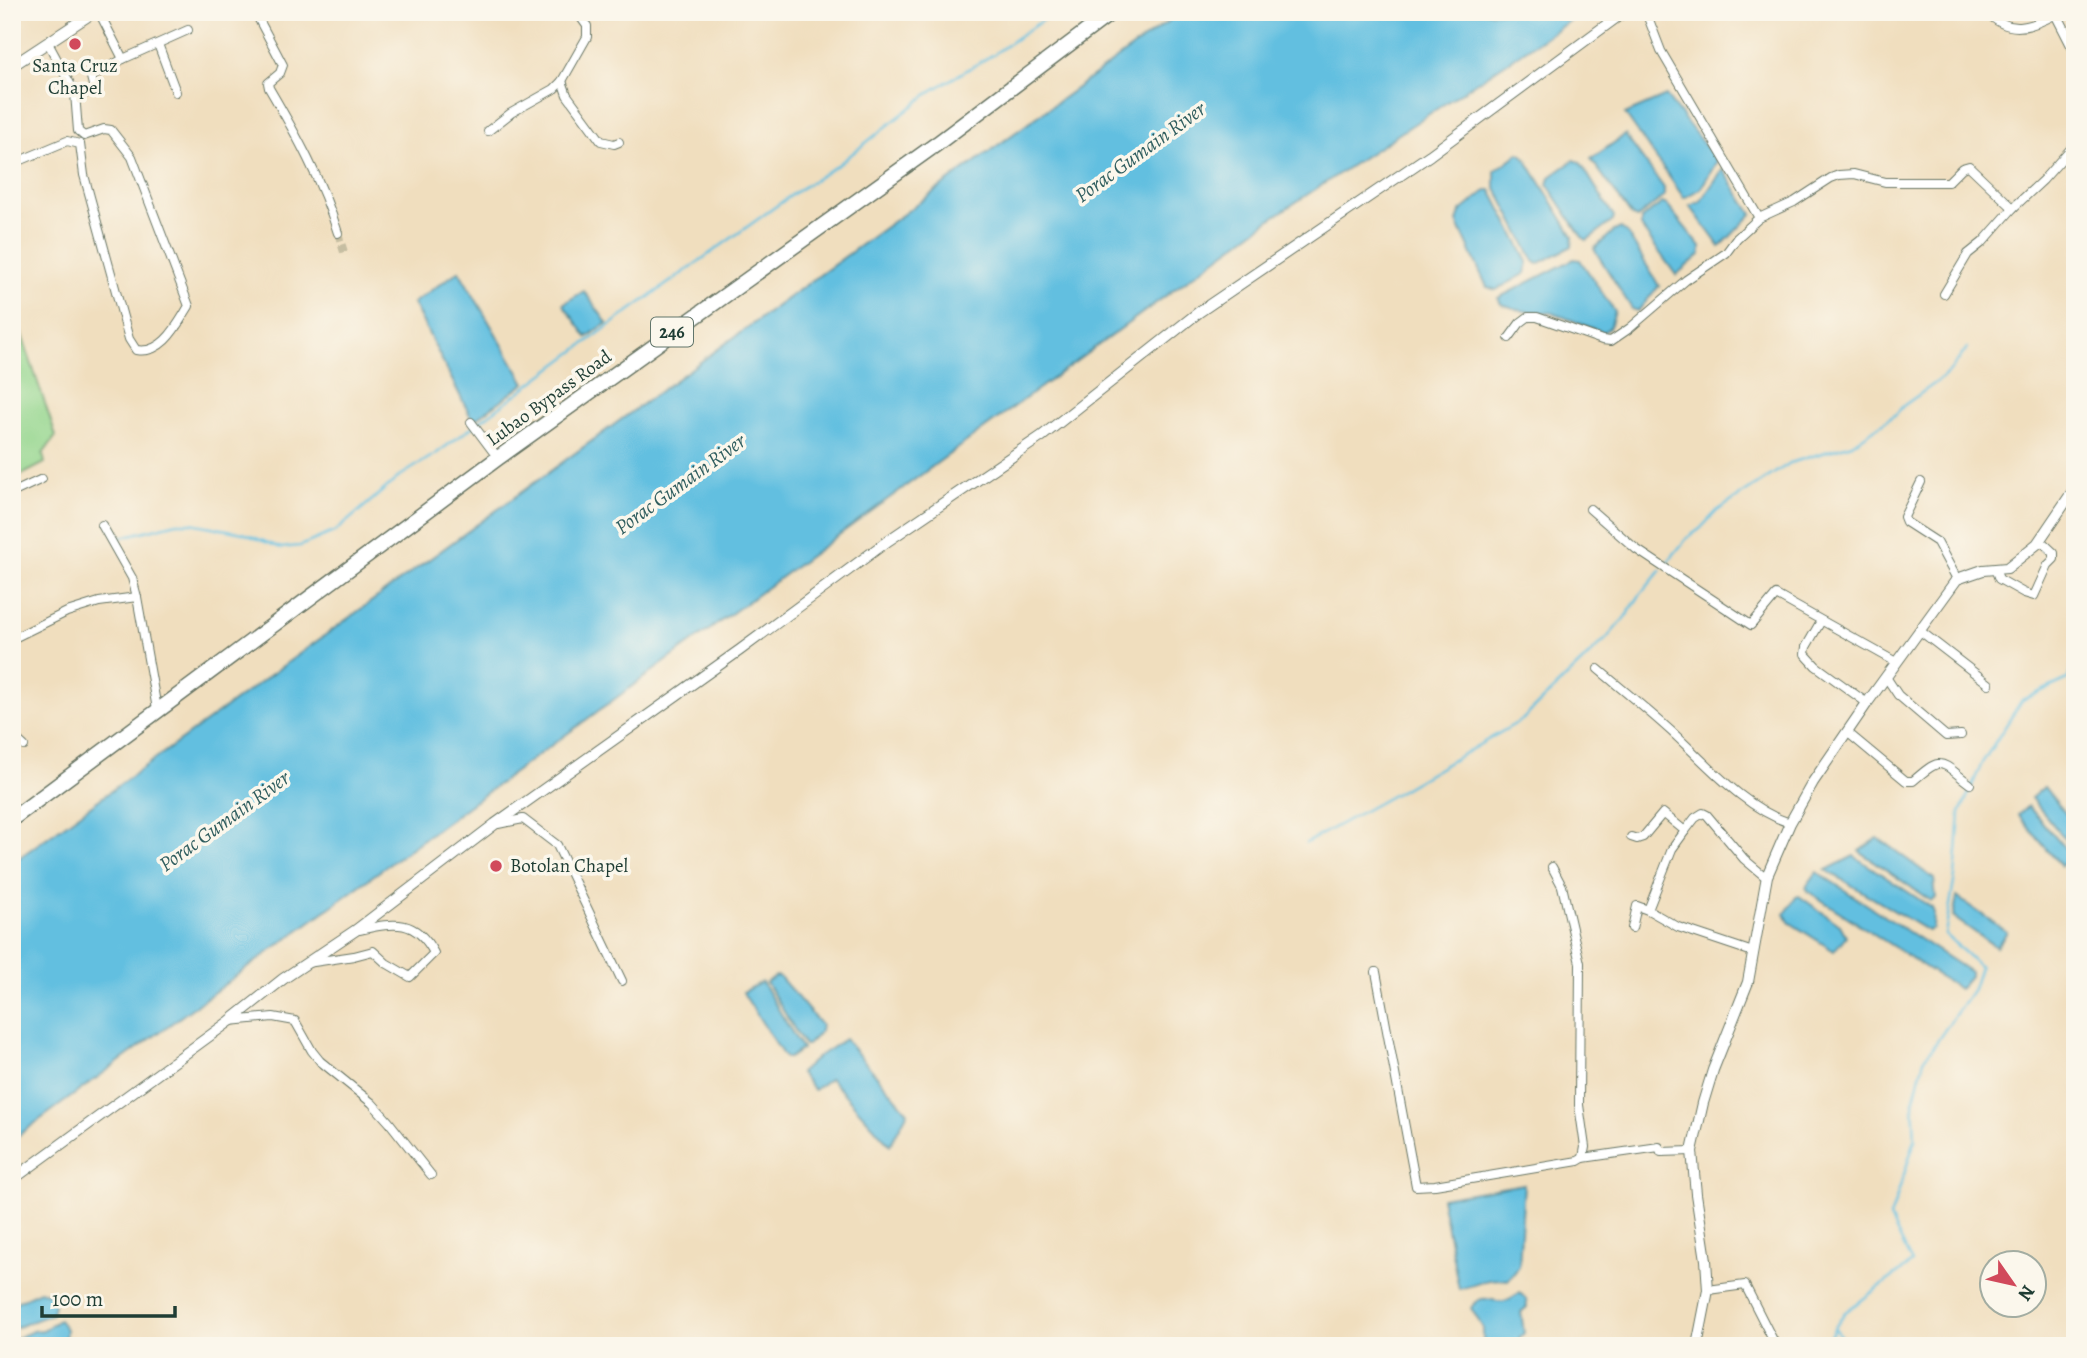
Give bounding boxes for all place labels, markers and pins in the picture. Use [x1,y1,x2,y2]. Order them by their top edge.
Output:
marker: Santa Cruz Chapel [67,36,83,52]
place label: Santa Cruz Chapel [32,53,118,101]
place label: Botolan Chapel [510,853,628,879]
marker: Botolan Chapel [488,858,504,874]

